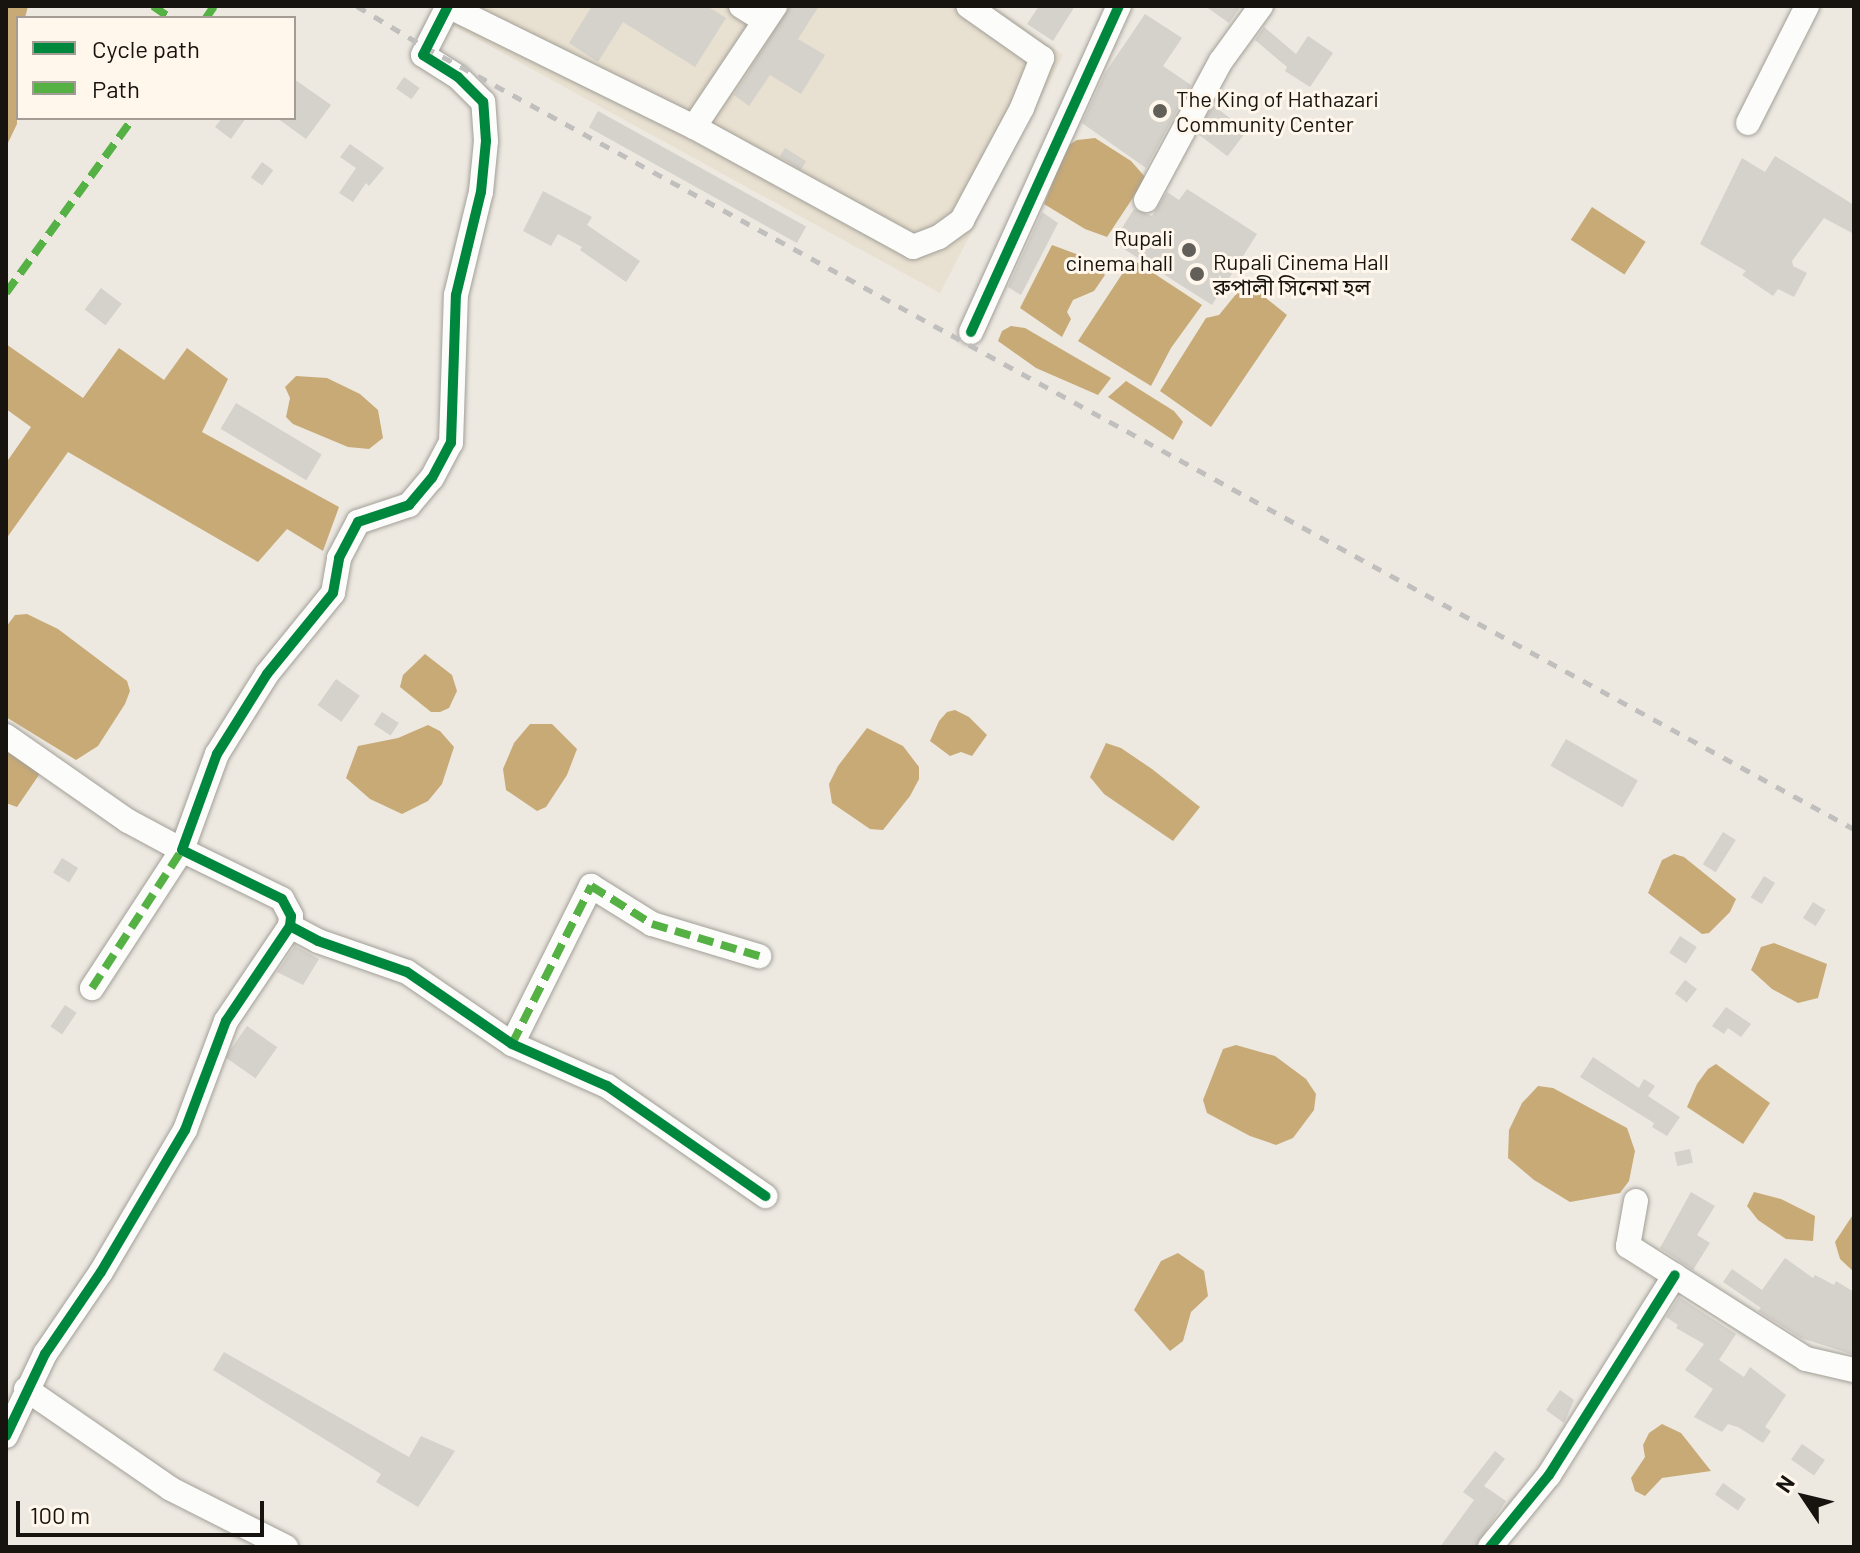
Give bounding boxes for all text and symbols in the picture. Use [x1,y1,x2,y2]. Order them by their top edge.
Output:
legend [16,16,296,120]
text: Cycle path [92,34,200,63]
text: Path [92,74,140,103]
place label: The King of Hathazari Community Center [1176,85,1379,136]
marker: The King of Hathazari Community Center [1151,102,1169,120]
place label: Rupali cinema hall [1065,224,1173,276]
marker: Rupali cinema hall [1180,241,1198,259]
place label: Rupali Cinema Hall রুপালী সিনেমা হল [1213,248,1389,300]
marker: Rupali Cinema Hall রুপালী সিনেমা হল [1188,265,1206,283]
north arrow [1764,1457,1844,1537]
text: N [1769,1470,1799,1497]
scale bar [20,1485,268,1535]
text: 100 m [30,1500,90,1529]

